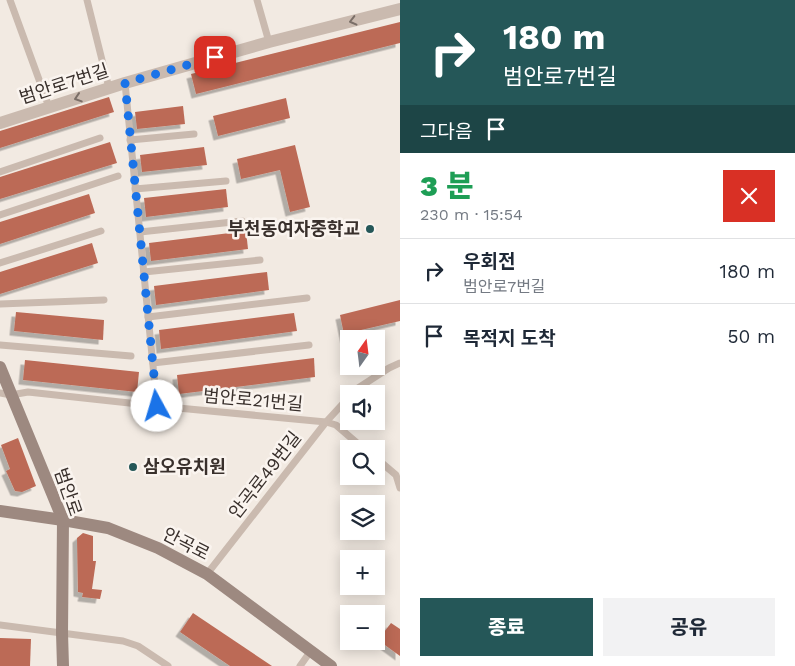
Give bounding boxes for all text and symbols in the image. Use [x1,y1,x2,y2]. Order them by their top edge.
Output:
one-way arrow [348,15,357,26]
text: 180 m [503,16,606,58]
icon: right [420,20,485,85]
pin [194,36,236,78]
icon: arrive [201,43,229,71]
street label: 범안로7번길 [16,59,111,108]
text: 범안로7번길 [503,64,617,89]
one-way arrow [75,92,83,102]
icon: arrive [482,115,510,143]
text: 그다음 [420,120,472,143]
text: 3 분 [420,168,474,203]
button: close [723,170,775,222]
text: 230 m · 15:54 [420,205,523,224]
place label: 부천동여자중학교 [228,218,360,239]
marker: 부천동여자중학교 [364,223,376,235]
text: 우회전 [463,250,515,273]
icon: right [420,257,448,285]
text: 180 m [719,260,775,283]
text: 범안로7번길 [463,277,546,296]
icon: arrive [420,322,448,350]
text: 50 m [728,325,775,348]
text: 목적지 도착 [463,327,556,350]
north arrow [340,330,385,375]
map controls [340,330,385,650]
position arrow [130,379,182,431]
street label: 범안로21번길 [202,385,304,414]
button: sound [340,385,385,430]
street label: 안곡로49번길 [224,427,305,522]
button: search [340,440,385,485]
place label: 삼오유치원 [143,456,226,477]
marker: 삼오유치원 [127,461,139,473]
street label: 범안로 [50,465,86,519]
button: layers [340,495,385,540]
street label: 안곡로 [159,523,213,564]
button: + [340,550,385,595]
button: 종료 [420,598,593,656]
button: 공유 [603,598,775,656]
button: − [340,605,385,650]

